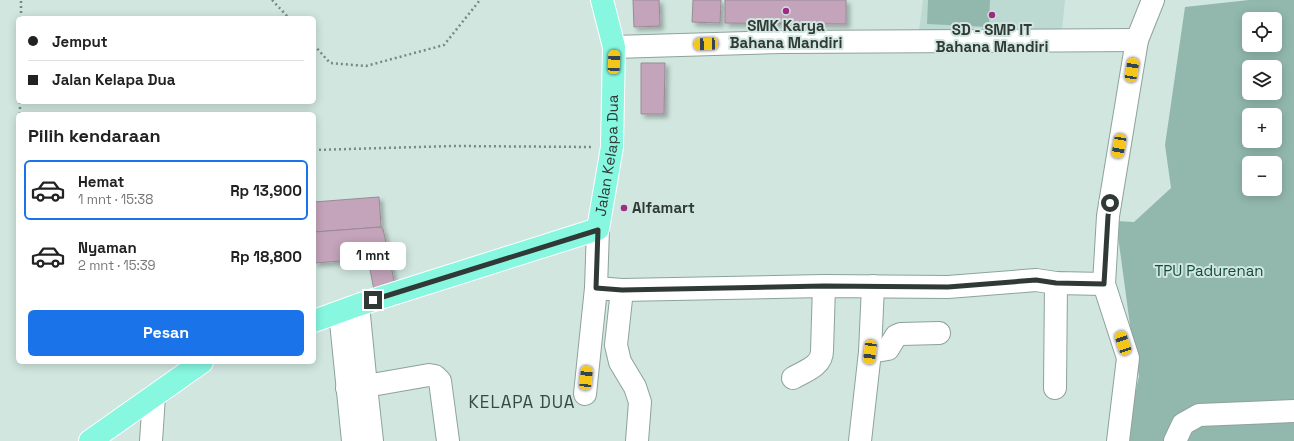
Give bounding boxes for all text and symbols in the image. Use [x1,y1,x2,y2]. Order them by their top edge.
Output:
marker: SMK Karya Bahana Mandiri [781,6,791,16]
marker: SD - SMP IT Bahana Mandiri [987,10,997,20]
map controls [1242,12,1282,196]
button: locate [1242,12,1282,52]
place label: SMK Karya Bahana Mandiri [730,16,842,52]
place label: SD - SMP IT Bahana Mandiri [936,20,1048,56]
text: Jemput [52,32,108,51]
car [694,38,718,50]
car [608,50,620,74]
car [1124,57,1140,83]
button: layers [1242,60,1282,100]
text: Jalan Kelapa Dua [52,70,175,89]
street label: Jalan Kelapa Dua [590,94,622,218]
button: + [1242,108,1282,148]
text: Pilih kendaraan [28,124,161,147]
car [1111,133,1127,159]
button: − [1242,156,1282,196]
icon: car [30,172,66,208]
text: Hemat [78,172,124,191]
text: Rp 13,900 [230,181,302,200]
text: 1 mnt · 15:38 [78,191,153,208]
route start [1101,194,1119,212]
place label: Alfamart [632,198,695,217]
marker: Alfamart [619,203,629,213]
icon: car [30,238,66,274]
text: Nyaman [78,238,137,257]
callout: 1 mnt [340,242,406,270]
text: Rp 18,800 [231,247,302,266]
text: 1 mnt [356,247,390,264]
text: 2 mnt · 15:39 [78,257,156,274]
park label: TPU Padurenan [1154,261,1264,280]
route end [364,291,382,309]
button: Pesan [28,310,304,356]
car [1114,330,1132,356]
car [863,339,877,365]
car [579,365,593,391]
district label: KELAPA DUA [468,391,576,413]

